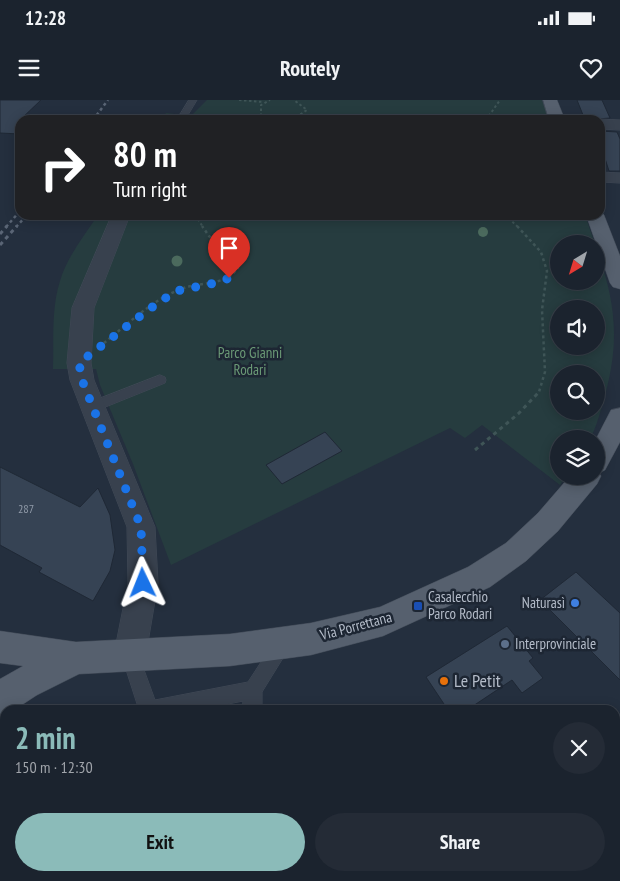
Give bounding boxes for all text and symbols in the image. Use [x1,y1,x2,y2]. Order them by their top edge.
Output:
text: 12:28 [25,6,66,30]
icon: menu [15,54,43,82]
text: Routely [280,54,340,82]
icon: heart [577,54,605,82]
text: 80 m [113,131,177,177]
icon: right [30,135,95,200]
text: Turn right [113,175,187,203]
pin [208,227,250,278]
icon: arrive [215,234,243,262]
north arrow [550,235,605,290]
map controls [550,235,605,485]
button: sound [550,300,605,355]
park label: Parco Gianni Rodari [218,343,282,379]
button: search [550,365,605,420]
button: layers [550,430,605,485]
house number: 287 [18,501,34,516]
position arrow [116,556,168,608]
place label: Casalecchio Parco Rodari [428,587,492,623]
place label: Naturasì [522,593,565,612]
marker: Naturasì [569,597,581,609]
marker: Casalecchio Parco Rodari [412,600,424,612]
street label: Via Porrettana [317,607,394,644]
place label: Interprovinciale [515,634,596,653]
marker: Interprovinciale [499,638,511,650]
place label: Le Petit [454,669,501,692]
marker: Le Petit [438,675,450,687]
text: 2 min [15,718,76,757]
button: close [553,722,605,774]
text: 150 m · 12:30 [15,757,93,777]
button: Exit [15,813,305,871]
button: Share [315,813,605,871]

